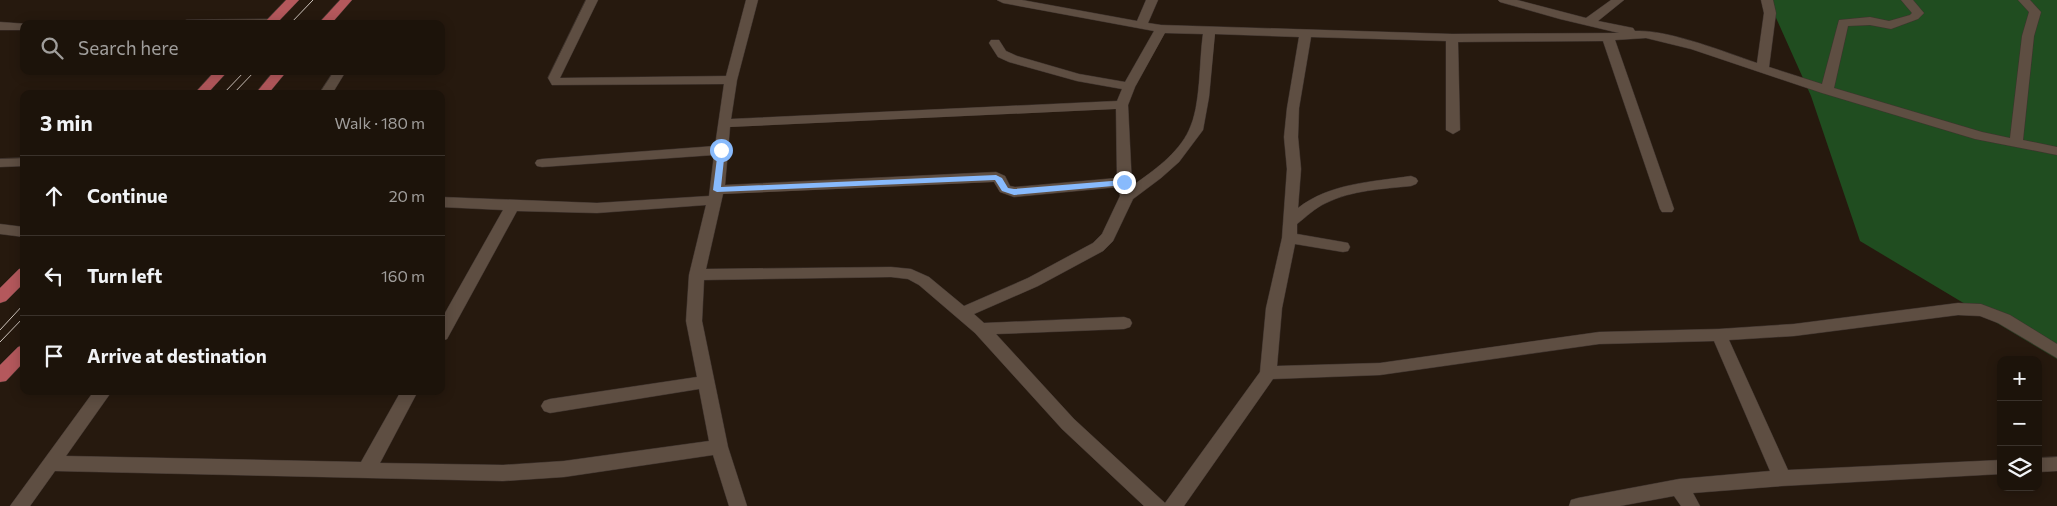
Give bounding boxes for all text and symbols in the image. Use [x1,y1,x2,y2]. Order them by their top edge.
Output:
search box [20,20,445,75]
icon: search [38,34,66,62]
text: Search here [78,36,178,59]
text: 3 min [40,110,93,135]
text: Walk · 180 m [335,113,425,132]
route start [710,139,733,162]
route end [1113,171,1136,194]
icon: ahead [40,182,68,210]
text: Continue [87,184,167,207]
text: 20 m [389,186,425,205]
icon: left [40,262,68,290]
text: Turn left [87,264,162,287]
text: 160 m [381,266,425,285]
icon: arrive [40,342,68,370]
text: Arrive at destination [87,344,267,367]
map controls [1997,356,2042,491]
button: + [1997,356,2042,401]
button: − [1997,401,2042,446]
button: layers [1997,446,2042,491]

